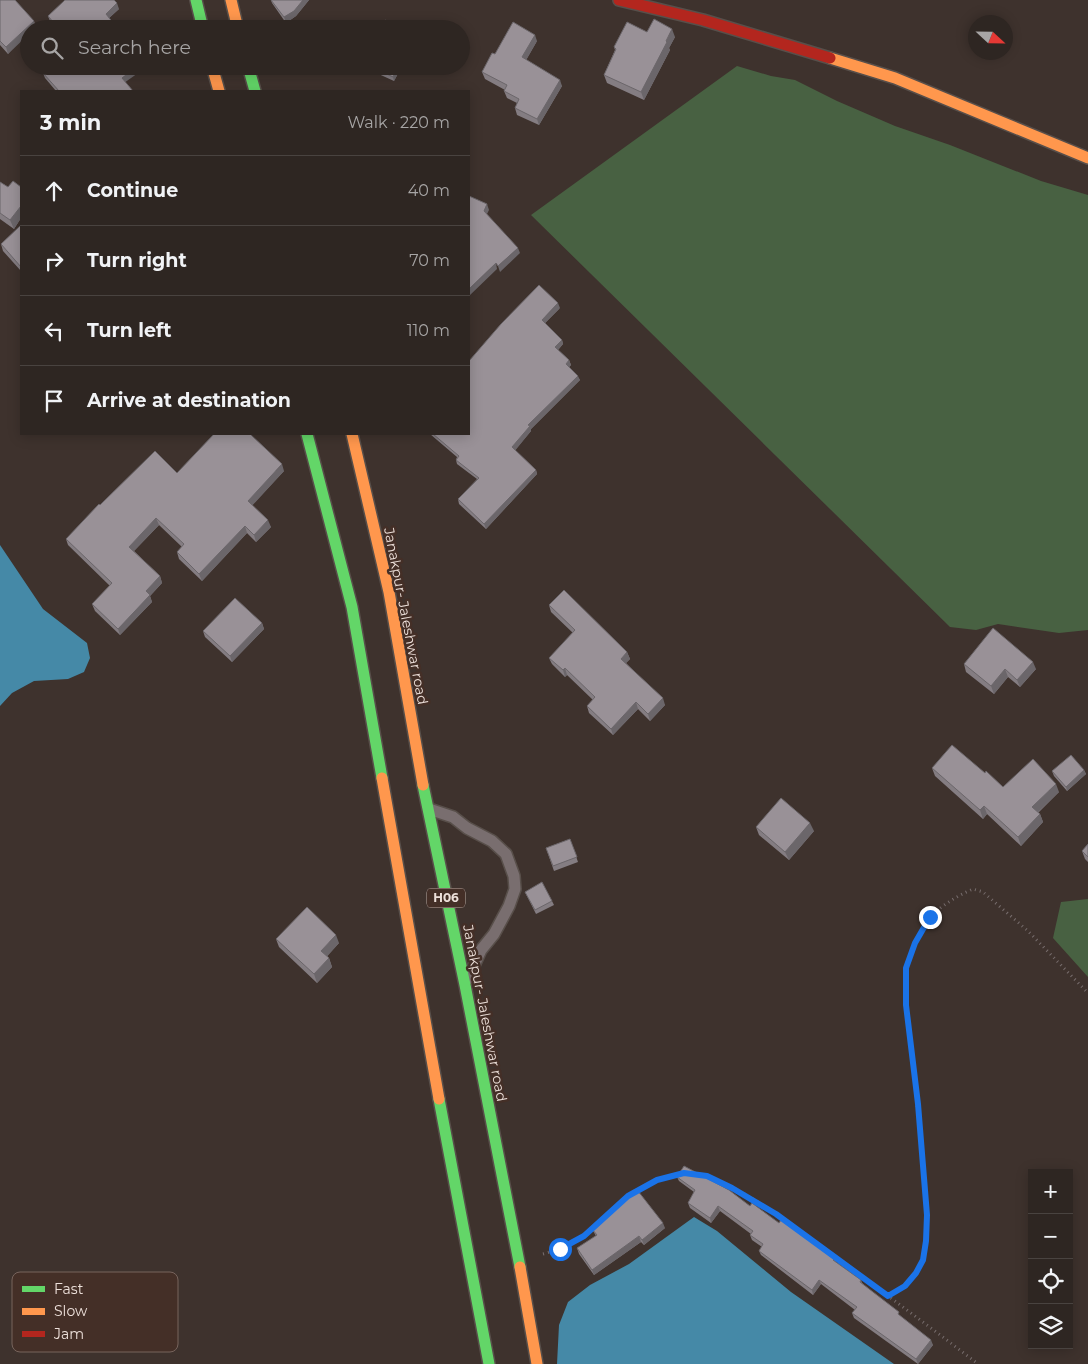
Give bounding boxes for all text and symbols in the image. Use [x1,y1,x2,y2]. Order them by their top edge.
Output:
north arrow [968,15,1013,60]
search box [20,20,470,75]
icon: search [38,34,66,62]
text: Search here [78,36,191,59]
text: 3 min [40,110,101,135]
text: Walk · 220 m [347,113,450,132]
icon: ahead [40,177,68,205]
text: Continue [87,179,178,202]
text: 40 m [408,181,450,200]
icon: right [40,247,68,275]
text: Turn right [87,249,187,272]
text: 70 m [409,251,450,270]
icon: left [40,317,68,345]
text: Turn left [87,319,172,342]
text: 110 m [407,321,450,340]
icon: arrive [40,387,68,415]
text: Arrive at destination [87,389,291,412]
street label: Janakpur- Jaleshwar road [380,525,432,706]
road number: H06 [427,888,465,908]
route end [919,906,942,929]
street label: Janakpur- Jaleshwar road [459,922,511,1103]
map controls [1028,1169,1073,1349]
button: + [1028,1169,1073,1214]
button: − [1028,1214,1073,1259]
route start [549,1238,572,1261]
button: locate [1028,1259,1073,1304]
legend [12,1272,178,1352]
text: Fast [54,1280,84,1298]
text: Slow [54,1302,88,1320]
button: layers [1028,1304,1073,1349]
text: Jam [53,1325,84,1343]

